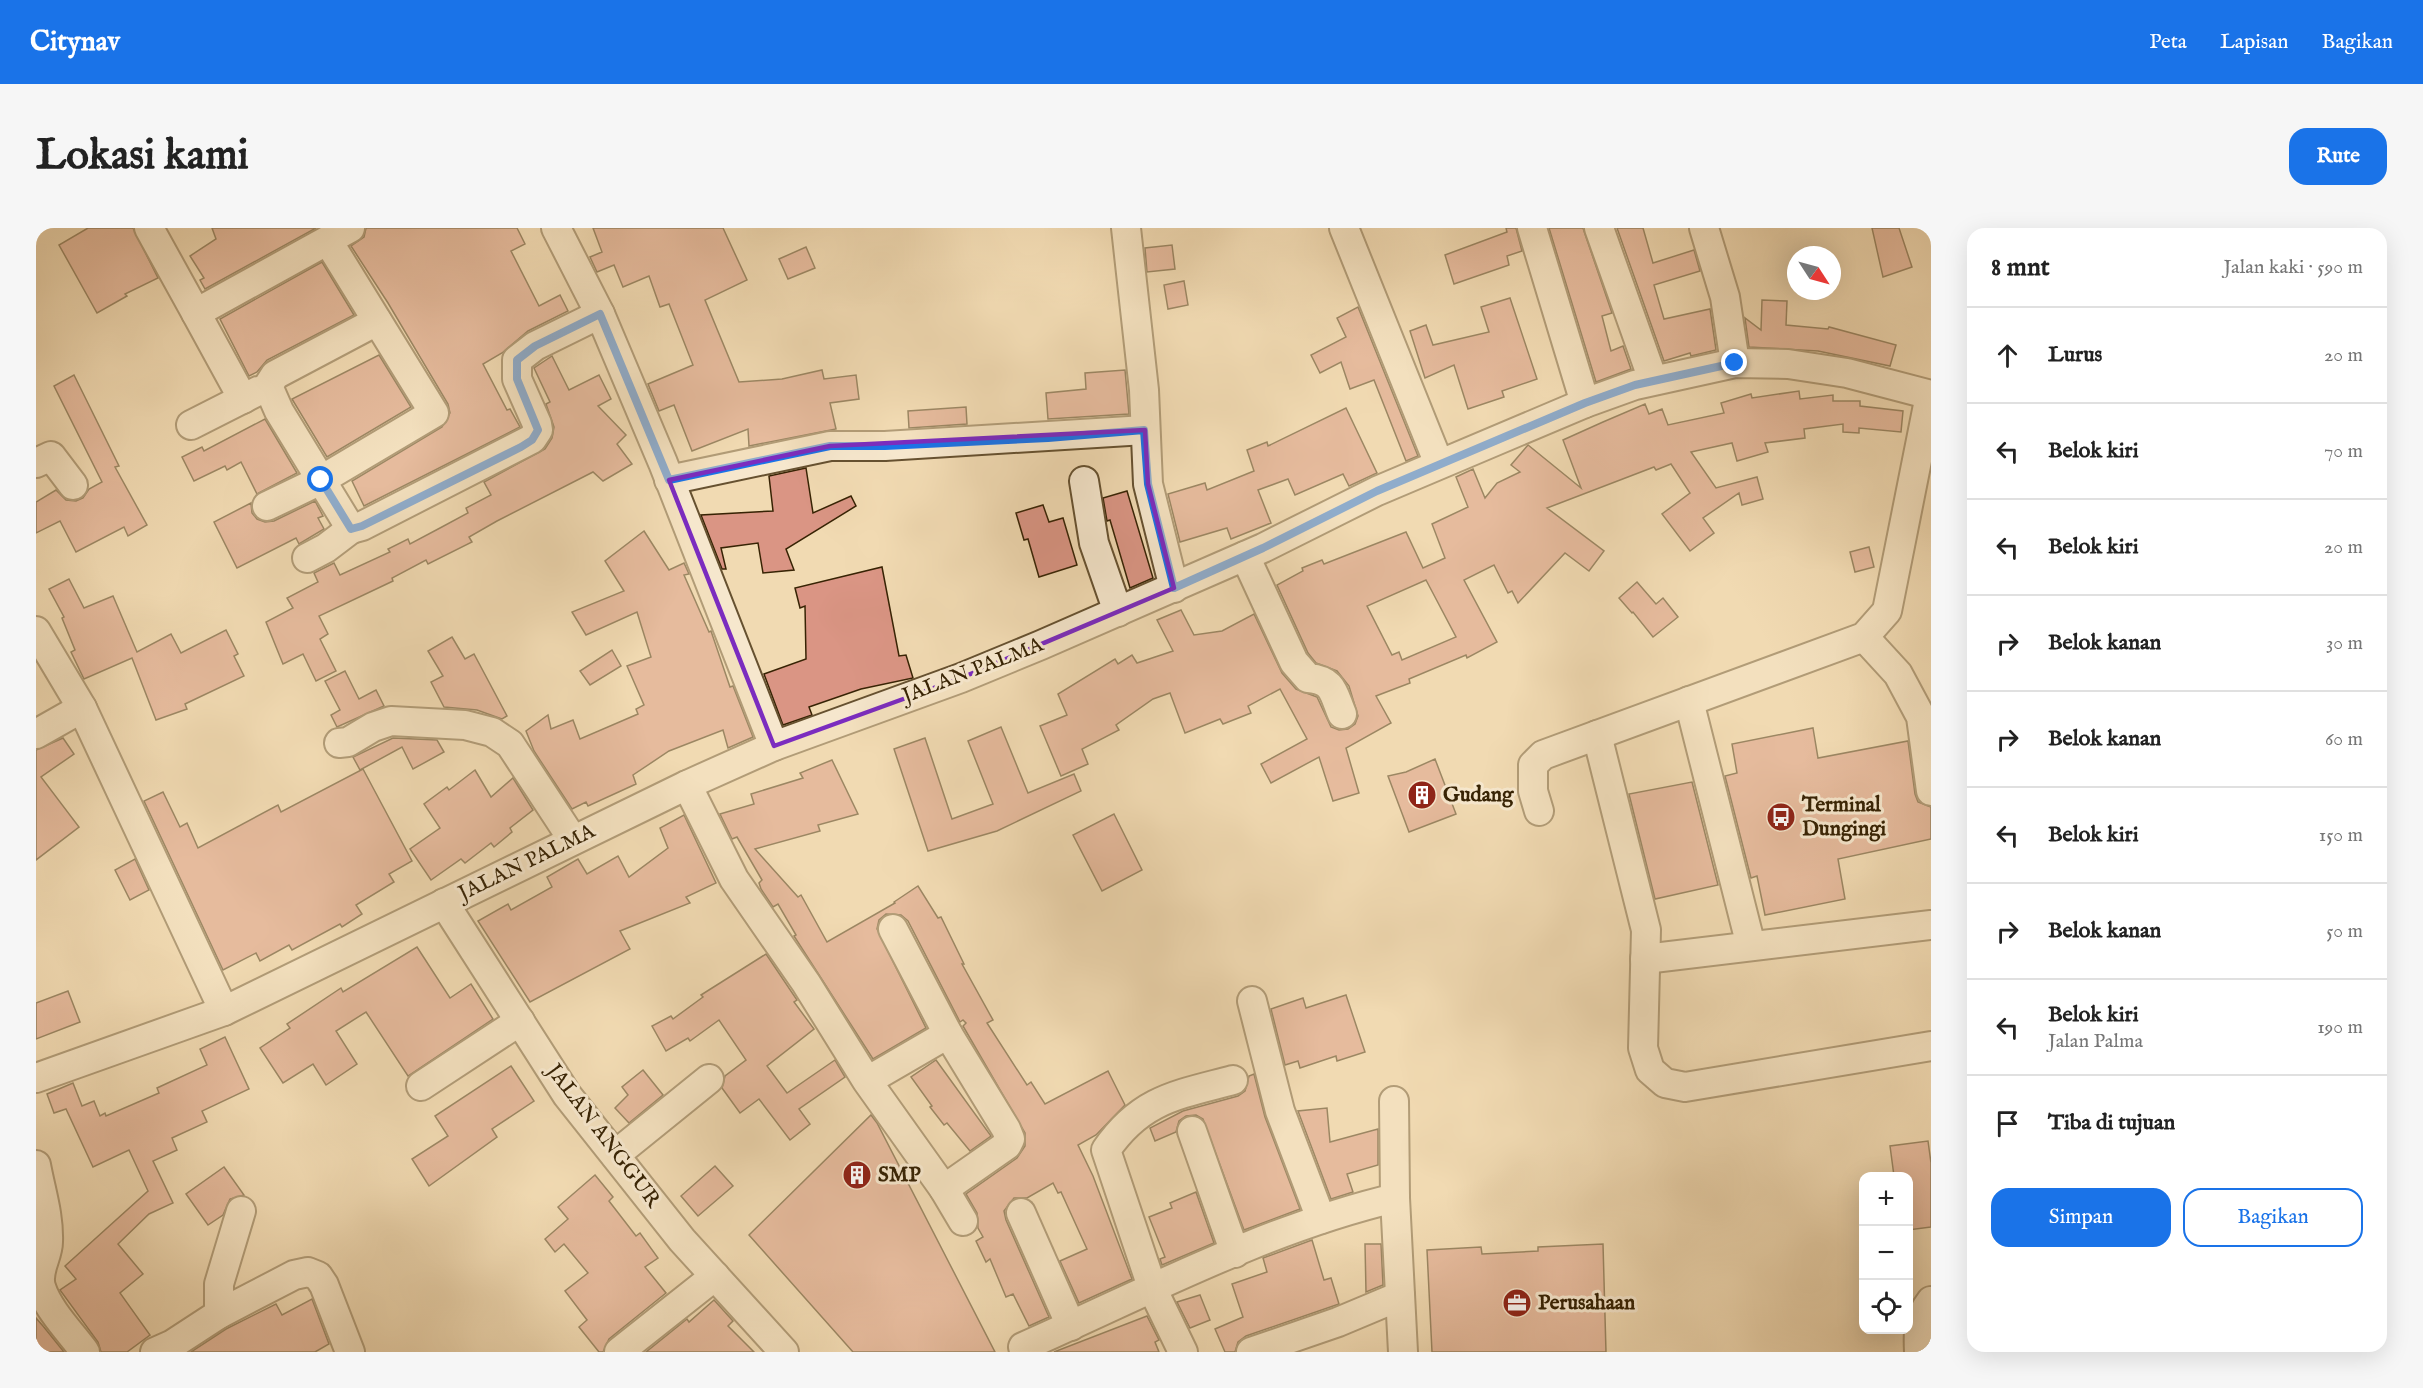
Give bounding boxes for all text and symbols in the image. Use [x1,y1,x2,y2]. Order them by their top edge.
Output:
text: Citynav [30,25,120,60]
text: Peta [2149,29,2187,56]
text: Lapisan [2220,29,2289,56]
text: Bagikan [2322,29,2393,56]
button: Rute [2289,128,2387,185]
text: Lokasi kami [36,130,249,183]
north arrow [1787,246,1841,300]
text: 8 mnt [1991,251,2050,284]
text: Jalan kaki · 590 m [2223,255,2363,280]
icon: ahead [1991,339,2024,372]
text: Lurus [2048,341,2102,369]
text: 20 m [2324,343,2363,368]
route end [1721,349,1747,375]
icon: left [1991,435,2024,468]
text: Belok kiri [2048,437,2139,465]
text: 70 m [2324,439,2363,464]
route start [307,466,333,492]
icon: left [1991,531,2024,564]
text: Belok kiri [2048,533,2139,561]
text: 20 m [2324,535,2363,560]
icon: right [1991,627,2024,660]
text: Belok kanan [2048,629,2161,657]
street label: JALAN PALMA [897,631,1048,711]
text: 30 m [2326,631,2363,656]
icon: right [1991,723,2024,756]
text: Belok kanan [2048,725,2161,753]
text: 60 m [2325,727,2363,752]
building icon: Gudang [1406,779,1438,811]
place label: Gudang [1443,782,1514,809]
place label: Terminal Dungingi [1801,792,1887,843]
bus stop icon: Terminal Dungingi [1765,801,1797,833]
street label: JALAN PALMA [452,818,601,909]
icon: left [1991,819,2024,852]
text: Belok kiri [2048,821,2139,849]
text: 150 m [2319,823,2363,848]
icon: right [1991,915,2024,948]
text: Belok kanan [2048,917,2161,945]
text: 50 m [2326,919,2363,944]
text: Belok kiri [2048,1001,2139,1029]
icon: left [1991,1011,2024,1044]
text: 190 m [2317,1015,2363,1040]
text: Jalan Palma [2048,1029,2143,1054]
street label: JALAN ANGGUR [539,1057,667,1214]
icon: arrive [1991,1107,2024,1140]
text: Tiba di tujuan [2048,1109,2175,1137]
building icon: SMP [841,1159,873,1191]
place label: SMP [878,1162,922,1189]
map controls [1859,1172,1913,1334]
button: + [1859,1172,1913,1226]
button: Simpan [1991,1188,2171,1247]
button: Bagikan [2183,1188,2363,1247]
button: − [1859,1226,1913,1280]
button: locate [1859,1280,1913,1334]
office icon: Perusahaan [1501,1287,1533,1319]
place label: Perusahaan [1538,1290,1635,1317]

